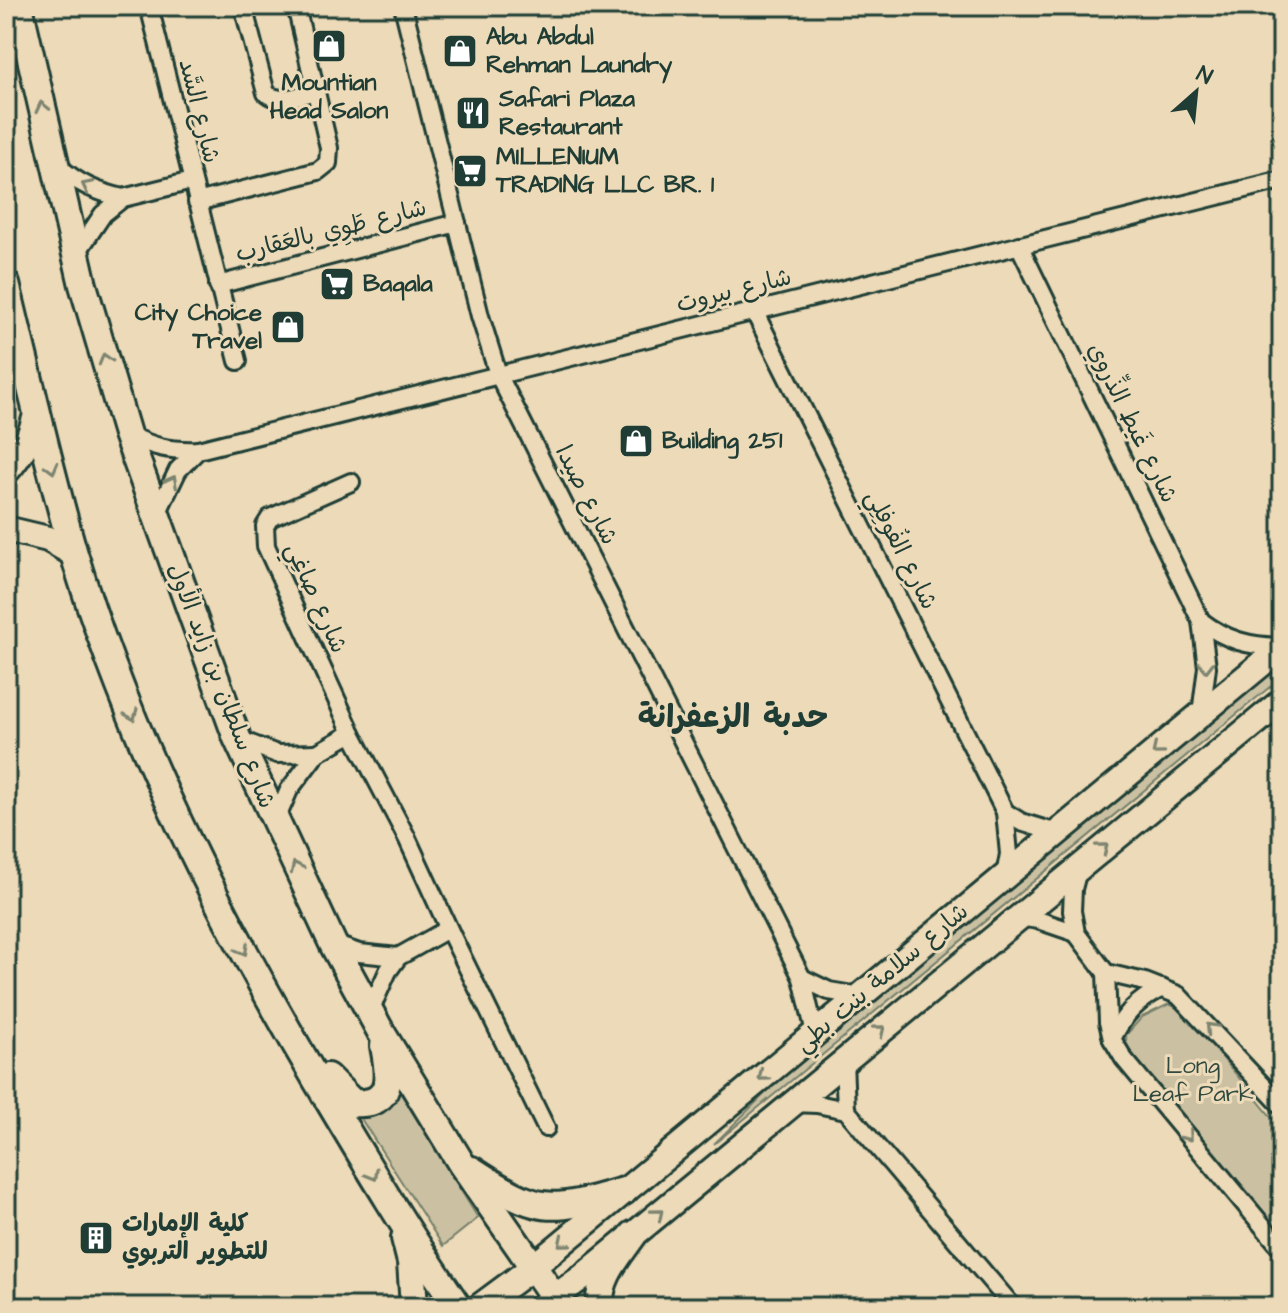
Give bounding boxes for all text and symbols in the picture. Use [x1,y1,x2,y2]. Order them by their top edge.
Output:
place label: Abu Abdul Rehman Laundry [486,20,673,84]
shop icon: Mountian Head Salon [310,27,348,65]
shop icon: Abu Abdul Rehman Laundry [441,32,479,70]
north arrow [1156,52,1236,132]
street label: شارع السَّد [170,55,228,167]
text: N [1191,59,1218,93]
place label: Mountian Head Salon [270,66,388,128]
place label: Safari Plaza Restaurant [498,82,636,144]
restaurant icon: Safari Plaza Restaurant [454,94,492,132]
one-way arrow [34,101,51,114]
place label: MILLENIUM TRADING LLC BR. 1 [495,140,715,202]
supermarket icon: MILLENIUM TRADING LLC BR. 1 [451,152,489,190]
one-way arrow [80,181,95,196]
street label: شارع طَوِي بالعَقارب [232,191,430,272]
street label: شارع بيروت [673,260,795,322]
supermarket icon: Baqala [318,265,356,303]
place label: Baqala [363,267,434,301]
place label: City Choice Travel [135,296,262,358]
shop icon: City Choice Travel [269,308,307,346]
street label: شارع غَيط الذِّروي [1079,336,1188,509]
one-way arrow [98,353,114,366]
shop icon: Building 251 [617,422,655,460]
place label: Building 251 [662,424,783,459]
street label: شارع صيدا [546,439,626,551]
one-way arrow [42,460,59,474]
one-way arrow [163,475,178,489]
street label: شارع الفُوفِلِي [854,484,946,617]
street label: شارع صاغِي [274,537,356,660]
street label: شارع سلطان بن زايد الأول [159,558,284,814]
one-way arrow [1197,661,1215,674]
district label: حدبة الزعفرانة [638,695,828,740]
one-way arrow [122,707,139,721]
one-way arrow [1152,740,1166,755]
one-way arrow [1094,843,1108,858]
one-way arrow [290,861,306,875]
street label: شارع سلامة بنت بطي [788,895,978,1063]
one-way arrow [233,941,249,956]
one-way arrow [1205,1023,1220,1037]
one-way arrow [871,1026,886,1040]
park label: Long Leaf Park [1132,1049,1254,1111]
one-way arrow [757,1066,772,1081]
one-way arrow [1178,1127,1193,1141]
one-way arrow [363,1166,379,1181]
place label: كلية الإمارات للتطوير التربوي [122,1207,268,1269]
one-way arrow [649,1209,664,1224]
building icon: كلية الإمارات للتطوير التربوي [77,1219,115,1257]
one-way arrow [557,1232,572,1247]

